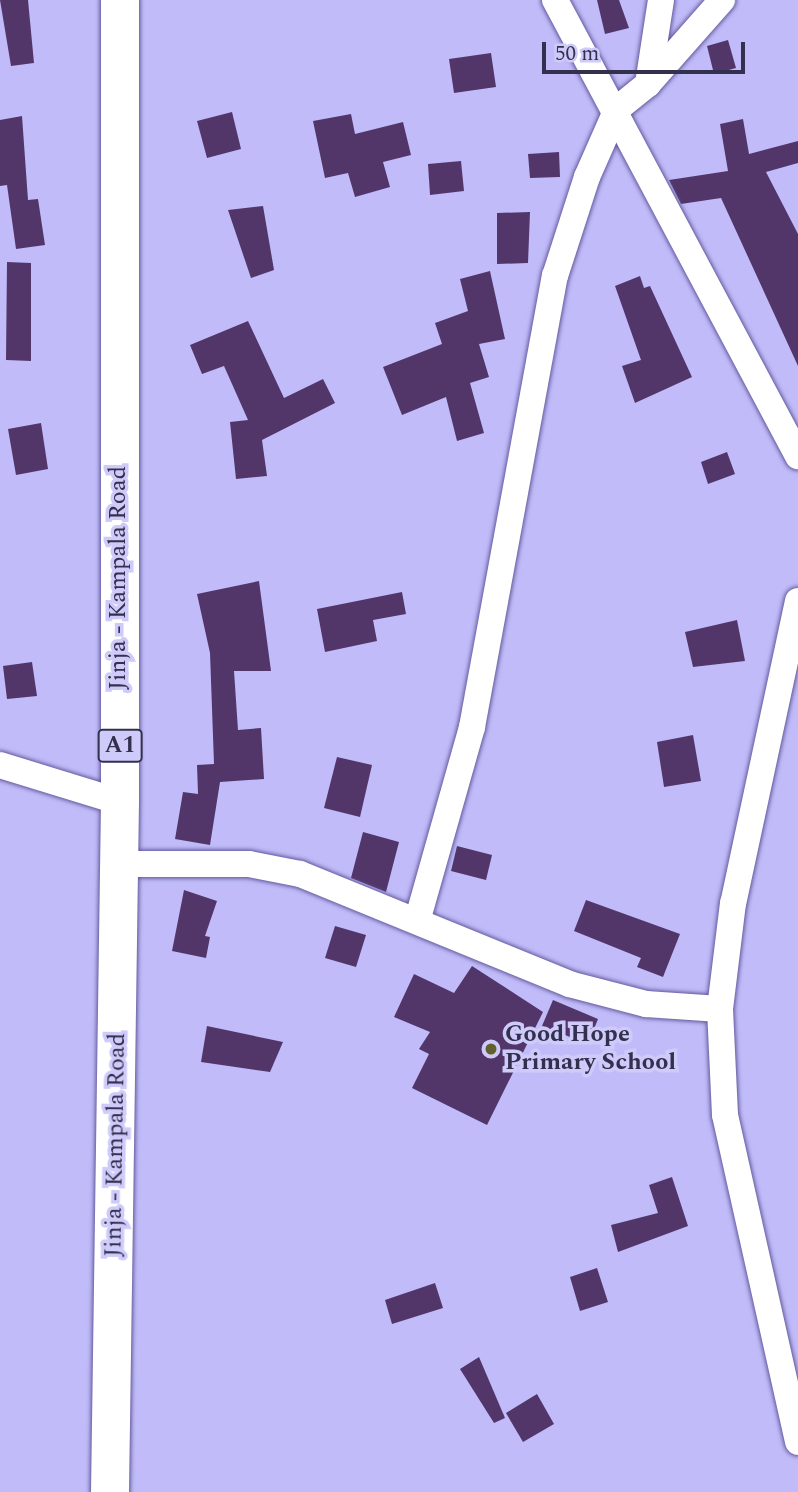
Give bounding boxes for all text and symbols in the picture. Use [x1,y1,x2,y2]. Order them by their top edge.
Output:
scale bar [546,28,749,72]
text: 50 m [555,38,599,70]
street label: Jinja - Kampala Road [105,466,133,690]
road number: A1 [97,726,143,766]
place label: Good Hope Primary School [505,1021,676,1077]
street label: Jinja - Kampala Road [100,1033,132,1257]
marker: Good Hope Primary School [483,1041,499,1057]

